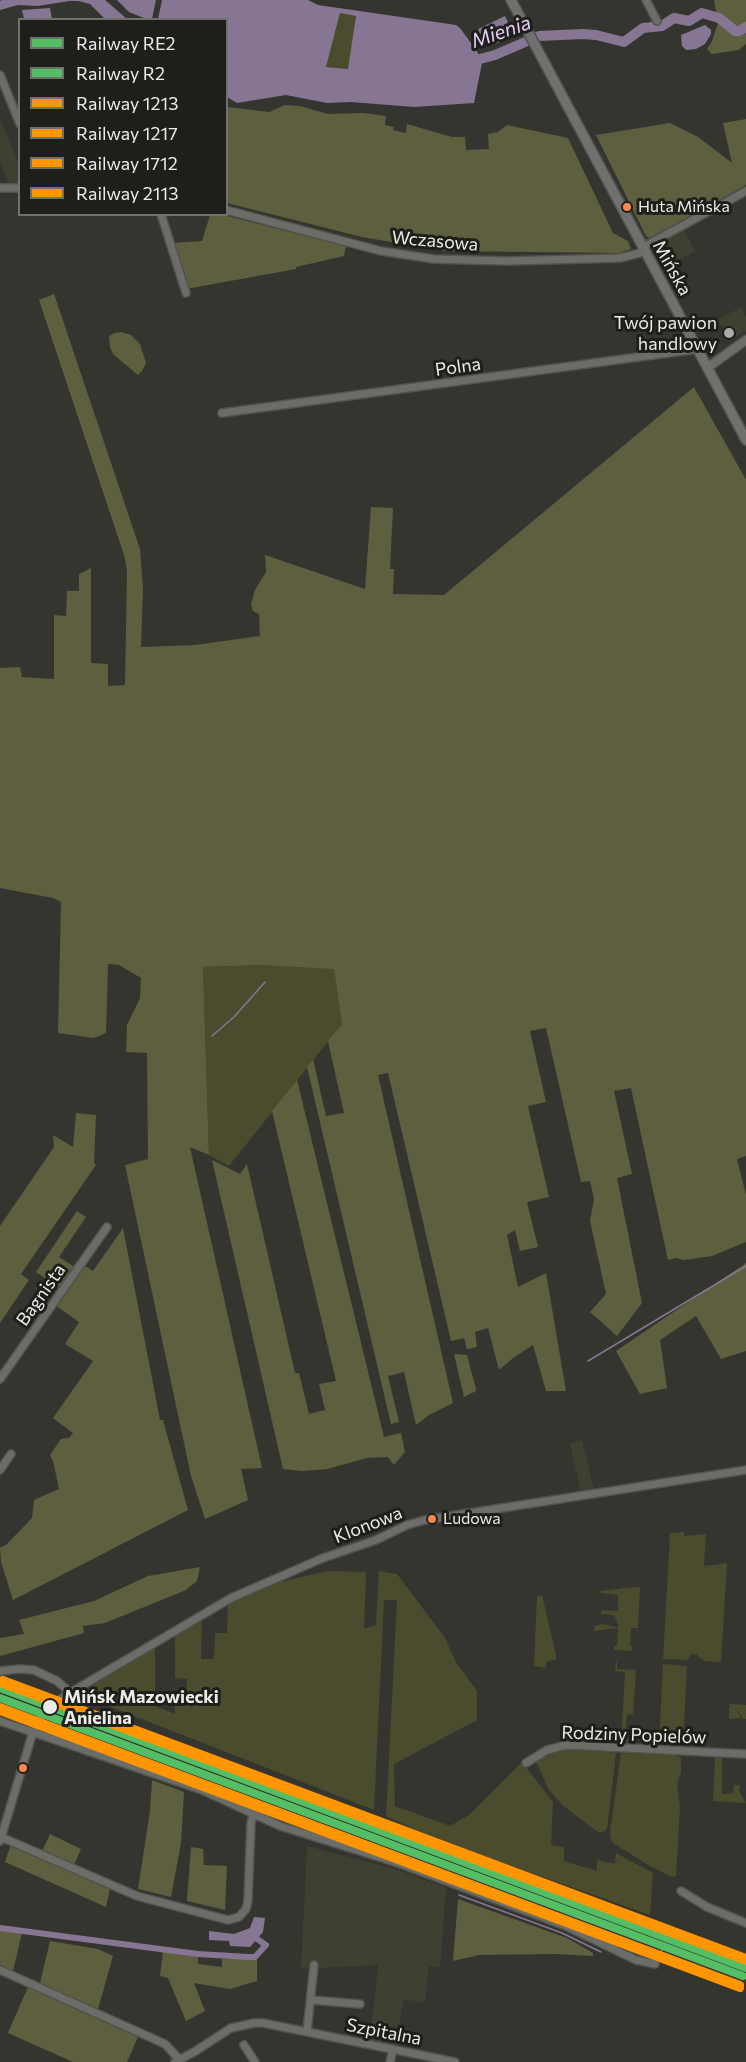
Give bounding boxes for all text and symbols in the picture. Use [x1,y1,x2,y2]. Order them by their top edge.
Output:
water label: Mienia [468,11,534,53]
legend [18,18,228,216]
text: Railway RE2 [76,32,176,54]
text: Railway R2 [76,62,165,84]
text: Railway 1213 [76,92,178,114]
text: Railway 1217 [76,122,178,144]
text: Railway 1712 [76,152,178,174]
text: Railway 2113 [76,182,178,204]
place label: Huta Mińska [638,197,730,217]
marker: Huta Mińska [621,201,633,213]
street label: Wczasowa [391,226,479,256]
street label: Mińska [648,237,696,299]
place label: Twój pawion handlowy [614,312,717,354]
marker: Twój pawion handlowy [722,326,736,340]
street label: Polna [434,353,482,381]
street label: Bagnista [12,1260,70,1330]
street label: Klonowa [331,1502,405,1548]
place label: Ludowa [443,1509,501,1529]
marker: Ludowa [426,1513,438,1525]
place label: Mińsk Mazowiecki Anielina [64,1686,219,1728]
marker: Mińsk Mazowiecki Anielina [41,1698,59,1716]
street label: Rodziny Popielów [561,1722,707,1748]
unlabelled marker [17,1762,29,1774]
street label: Szpitalna [345,2014,423,2050]

